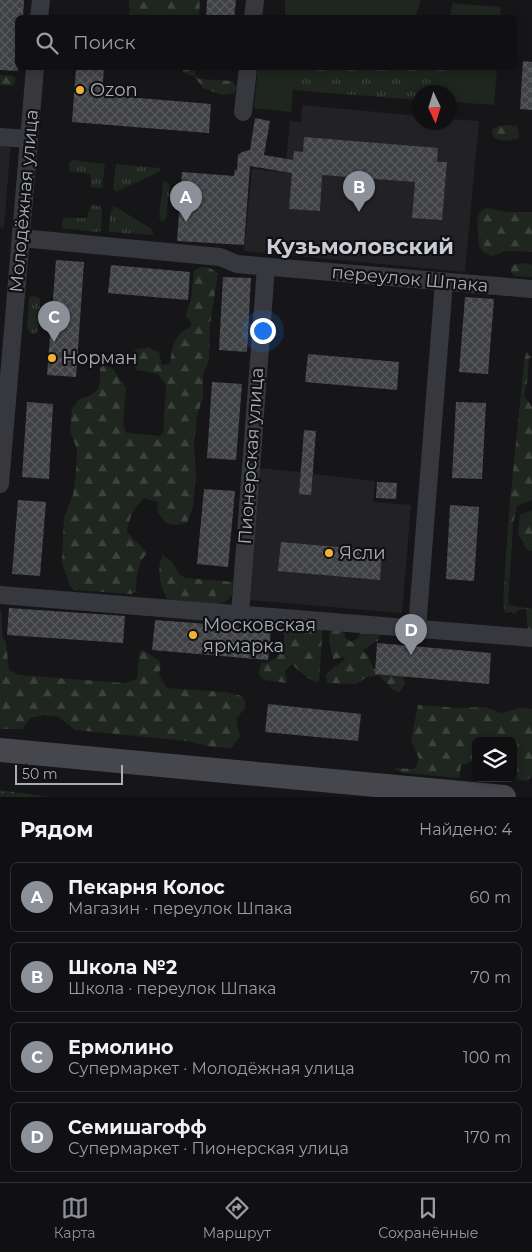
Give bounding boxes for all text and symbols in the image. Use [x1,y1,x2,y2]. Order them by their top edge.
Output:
search box [15,15,517,70]
icon: search [33,29,61,57]
text: Поиск [73,31,136,54]
place label: Ozon [90,79,138,101]
marker: Ozon [74,84,86,96]
north arrow [412,85,457,130]
street label: Молодёжная улица [5,109,43,293]
pin: B [343,171,375,212]
pin: A [170,181,202,222]
district label: Кузьмоловский [266,233,454,260]
street label: переулок Шпака [331,261,489,297]
pin: C [38,301,70,342]
your location [250,318,276,344]
place label: Норман [62,347,137,369]
marker: Норман [46,352,58,364]
street label: Пионерская улица [234,367,268,545]
place label: Ясли [339,542,386,564]
marker: Ясли [323,547,335,559]
place label: Московская ярмарка [203,614,316,657]
pin: D [395,614,427,655]
marker: Московская ярмарка [187,629,199,641]
map controls [472,737,517,782]
button: layers [472,737,517,782]
scale bar [15,762,122,785]
text: 50 m [22,765,58,783]
text: Рядом [20,817,93,842]
text: Найдено: 4 [419,820,512,839]
text: Пекарня Колос [68,876,225,899]
text: A [31,888,43,907]
text: 60 m [469,888,511,907]
text: Магазин · переулок Шпака [68,899,292,918]
text: Школа №2 [68,956,177,979]
text: B [31,968,43,987]
text: 70 m [470,968,511,987]
text: Школа · переулок Шпака [68,979,276,998]
text: Ермолино [68,1036,174,1059]
text: C [31,1048,43,1067]
text: 100 m [463,1048,511,1067]
text: Супермаркет · Молодёжная улица [68,1059,355,1078]
text: Семишагофф [68,1116,207,1139]
text: D [30,1128,44,1147]
text: 170 m [464,1128,511,1147]
text: Супермаркет · Пионерская улица [68,1139,349,1158]
tab: Карта [54,1194,96,1242]
tab: Маршрут [203,1194,271,1242]
tab: Сохранённые [378,1194,478,1242]

